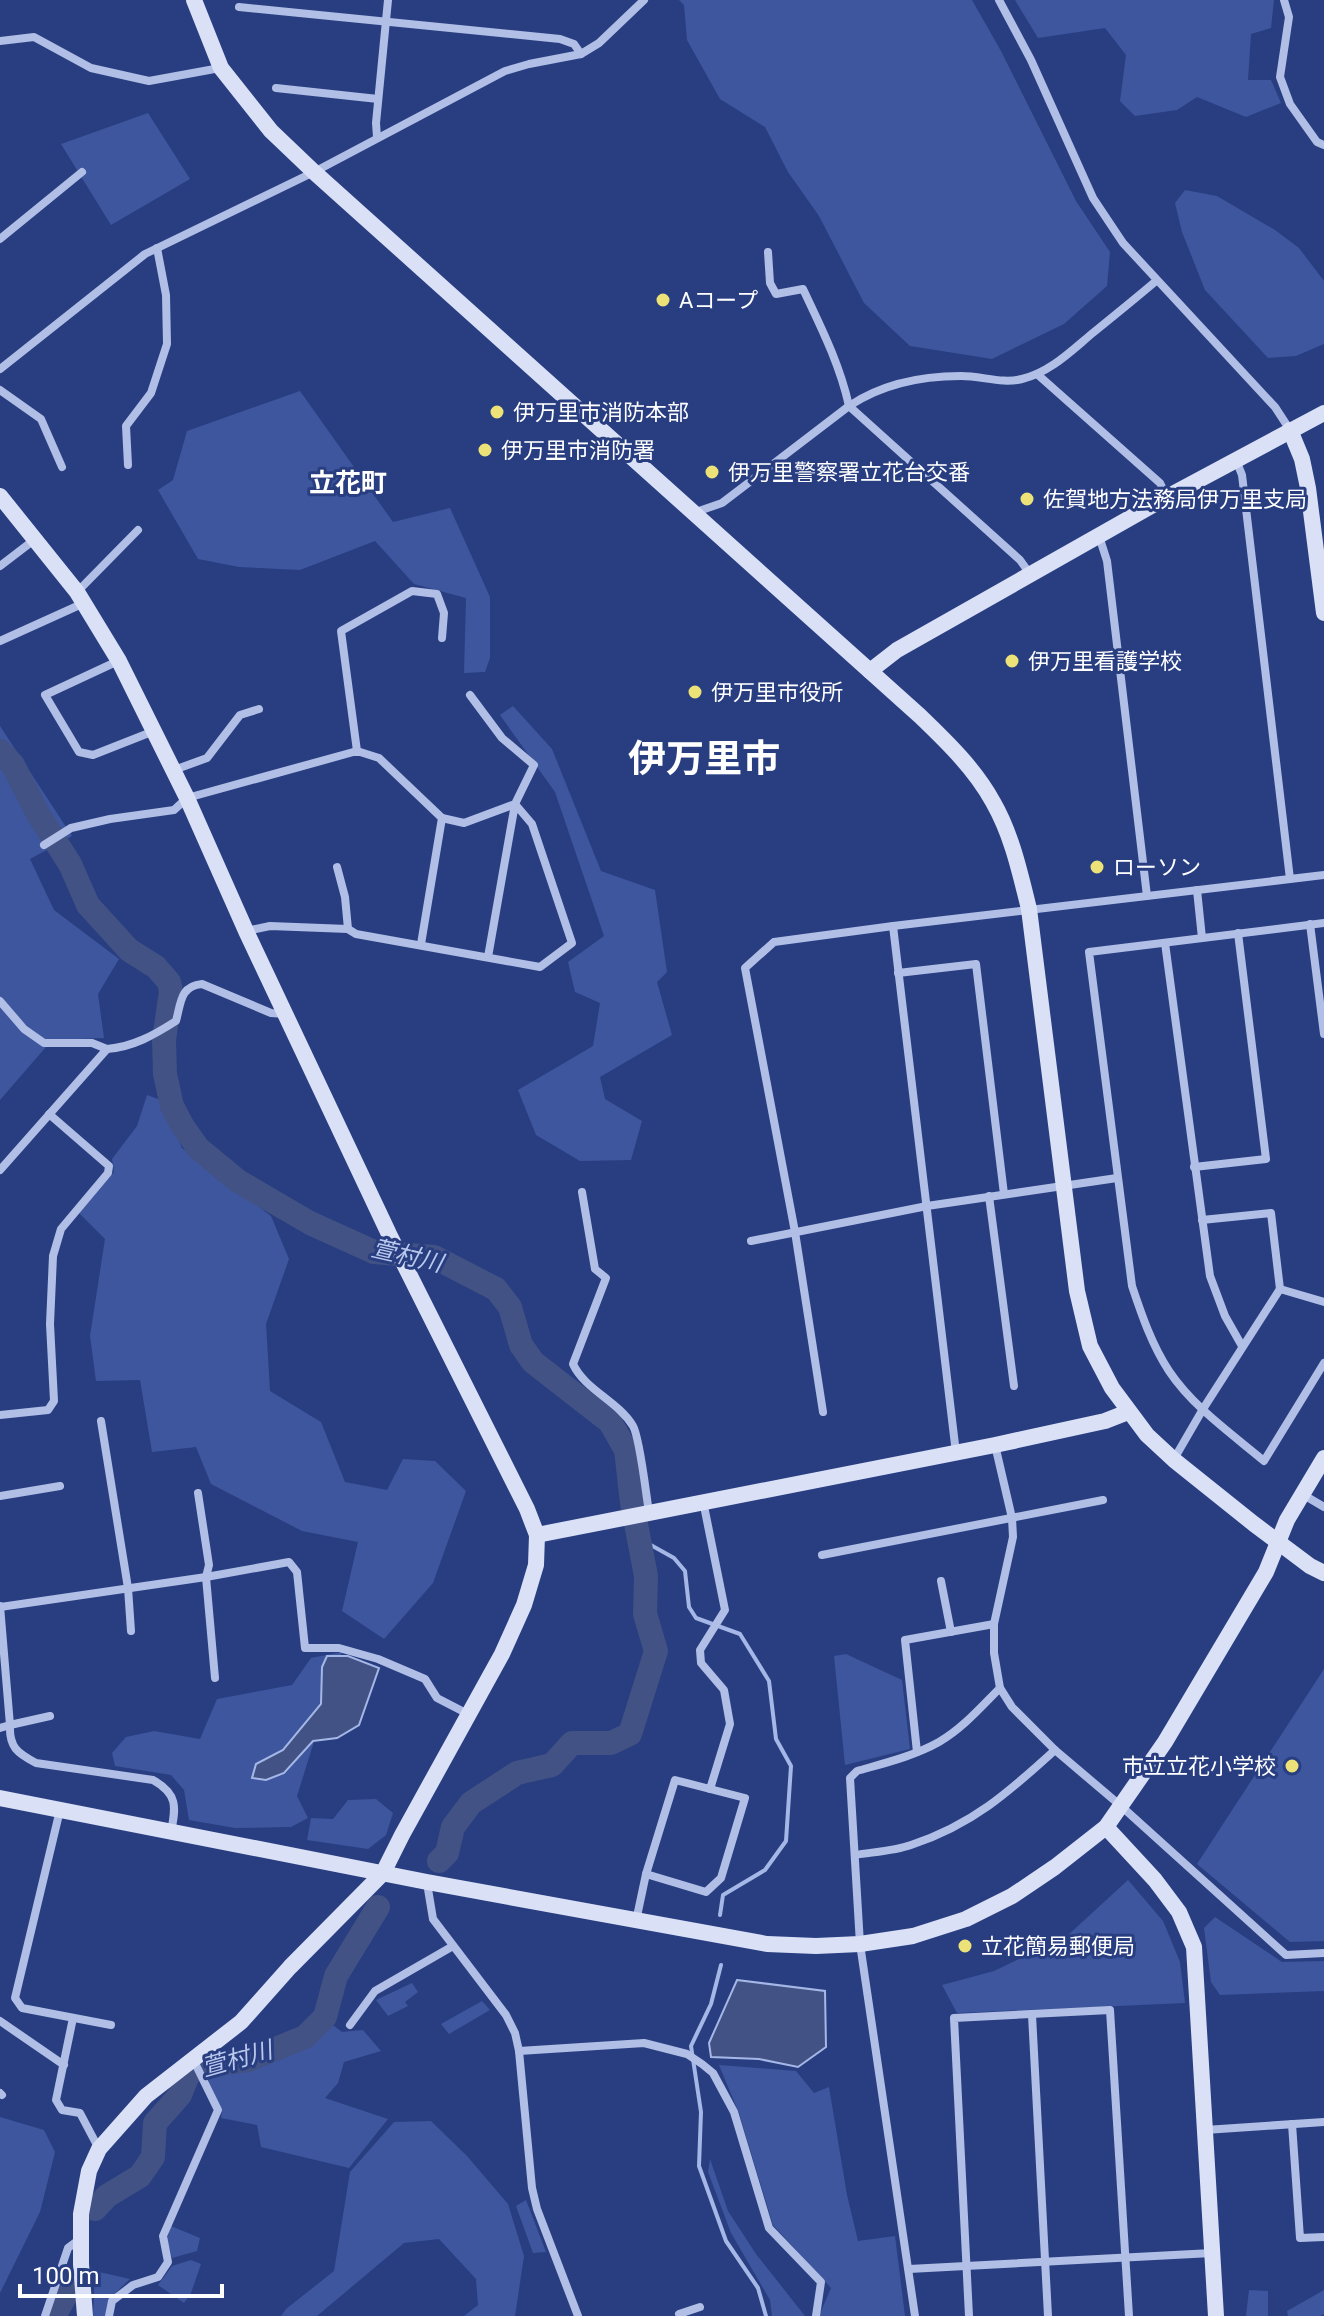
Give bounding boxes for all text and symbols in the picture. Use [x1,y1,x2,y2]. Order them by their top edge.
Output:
place label: Aコープ [679,288,758,313]
marker: Aコープ [654,291,672,309]
place label: 伊万里市消防本部 [513,400,689,425]
marker: 伊万里市消防本部 [488,403,506,421]
place label: 伊万里市消防署 [501,438,655,463]
marker: 伊万里市消防署 [476,441,494,459]
place label: 伊万里警察署立花台交番 [728,460,970,485]
marker: 伊万里警察署立花台交番 [703,463,721,481]
district label: 立花町 [309,468,387,498]
place label: 佐賀地方法務局伊万里支局 [1043,487,1307,512]
marker: 佐賀地方法務局伊万里支局 [1018,490,1036,508]
place label: 伊万里看護学校 [1028,649,1182,674]
marker: 伊万里看護学校 [1003,652,1021,670]
place label: 伊万里市役所 [711,680,843,705]
marker: 伊万里市役所 [686,683,704,701]
district label: 伊万里市 [628,737,780,781]
place label: ローソン [1113,855,1201,880]
marker: ローソン [1088,858,1106,876]
water label: 萱村川 [369,1234,448,1278]
place label: 市立立花小学校 [1122,1754,1276,1779]
marker: 市立立花小学校 [1283,1757,1301,1775]
place label: 立花簡易郵便局 [981,1934,1135,1959]
marker: 立花簡易郵便局 [956,1937,974,1955]
water label: 萱村川 [199,2035,278,2082]
scale bar [20,2248,222,2298]
text: 100 m [32,2262,99,2290]

